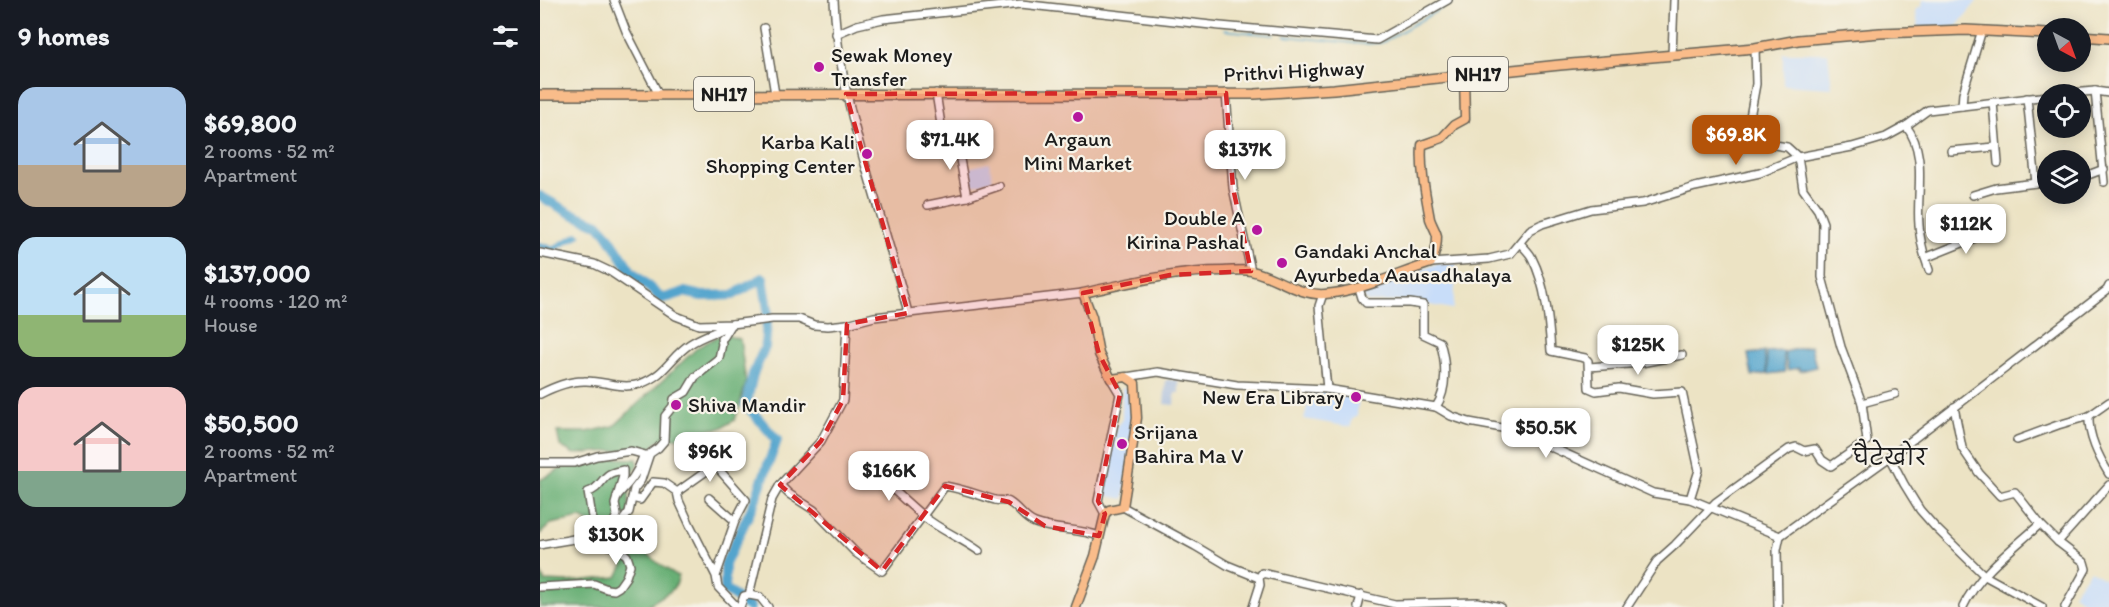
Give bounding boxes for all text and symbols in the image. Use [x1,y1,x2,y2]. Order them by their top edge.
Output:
north arrow [2037,18,2091,72]
map controls [2037,18,2091,204]
text: 9 homes [18,20,110,52]
icon: filters [489,20,522,53]
place label: Sewak Money Transfer [831,42,952,91]
street label: Prithvi Highway [1223,54,1365,87]
road number: NH17 [1448,57,1508,91]
marker: Sewak Money Transfer [812,60,826,74]
road number: NH17 [694,77,754,111]
button: locate [2037,84,2091,138]
text: $69,800 [204,107,297,139]
marker: Argaun Mini Market [1071,110,1085,124]
icon: home [66,111,138,183]
pin: $69.8K [1687,115,1785,166]
pin: $71.4K [901,120,999,171]
text: $69.8K [1706,122,1766,146]
place label: Argaun Mini Market [1024,126,1132,175]
text: $71.4K [920,127,980,151]
place label: Karba Kali Shopping Center [706,129,855,178]
pin: $137K [1203,130,1287,181]
text: $137K [1218,137,1272,161]
text: 2 rooms · 52 m² [204,139,335,163]
marker: Karba Kali Shopping Center [860,147,874,161]
button: layers [2037,150,2091,204]
text: Apartment [204,163,297,187]
pin: $112K [1924,204,2008,255]
place label: Double A Kirina Pashal [1126,205,1246,254]
text: $112K [1940,211,1992,235]
marker: Double A Kirina Pashal [1250,223,1264,237]
place label: Gandaki Anchal Ayurbeda Aausadhalaya [1294,238,1512,287]
marker: Gandaki Anchal Ayurbeda Aausadhalaya [1275,256,1289,270]
text: $137,000 [204,257,311,289]
icon: home [66,261,138,333]
text: 4 rooms · 120 m² [204,289,347,313]
text: House [204,313,258,337]
pin: $125K [1596,325,1680,376]
text: $125K [1611,332,1665,356]
place label: New Era Library [1202,384,1344,409]
marker: New Era Library [1349,390,1363,404]
place label: Shiva Mandir [688,392,806,417]
marker: Shiva Mandir [669,398,683,412]
text: $50,500 [204,407,299,439]
pin: $50.5K [1497,408,1595,459]
icon: home [66,411,138,483]
text: $50.5K [1515,415,1577,439]
place label: Srijana Bahira Ma V [1134,419,1244,468]
pin: $96K [674,432,746,483]
marker: Srijana Bahira Ma V [1115,437,1129,451]
district label: घैटेखोर [1852,438,1928,471]
text: 2 rooms · 52 m² [204,439,335,463]
text: $96K [688,439,732,463]
pin: $166K [847,451,931,502]
text: $166K [862,458,916,482]
text: Apartment [204,463,297,487]
pin: $130K [574,515,658,566]
text: $130K [588,522,644,546]

